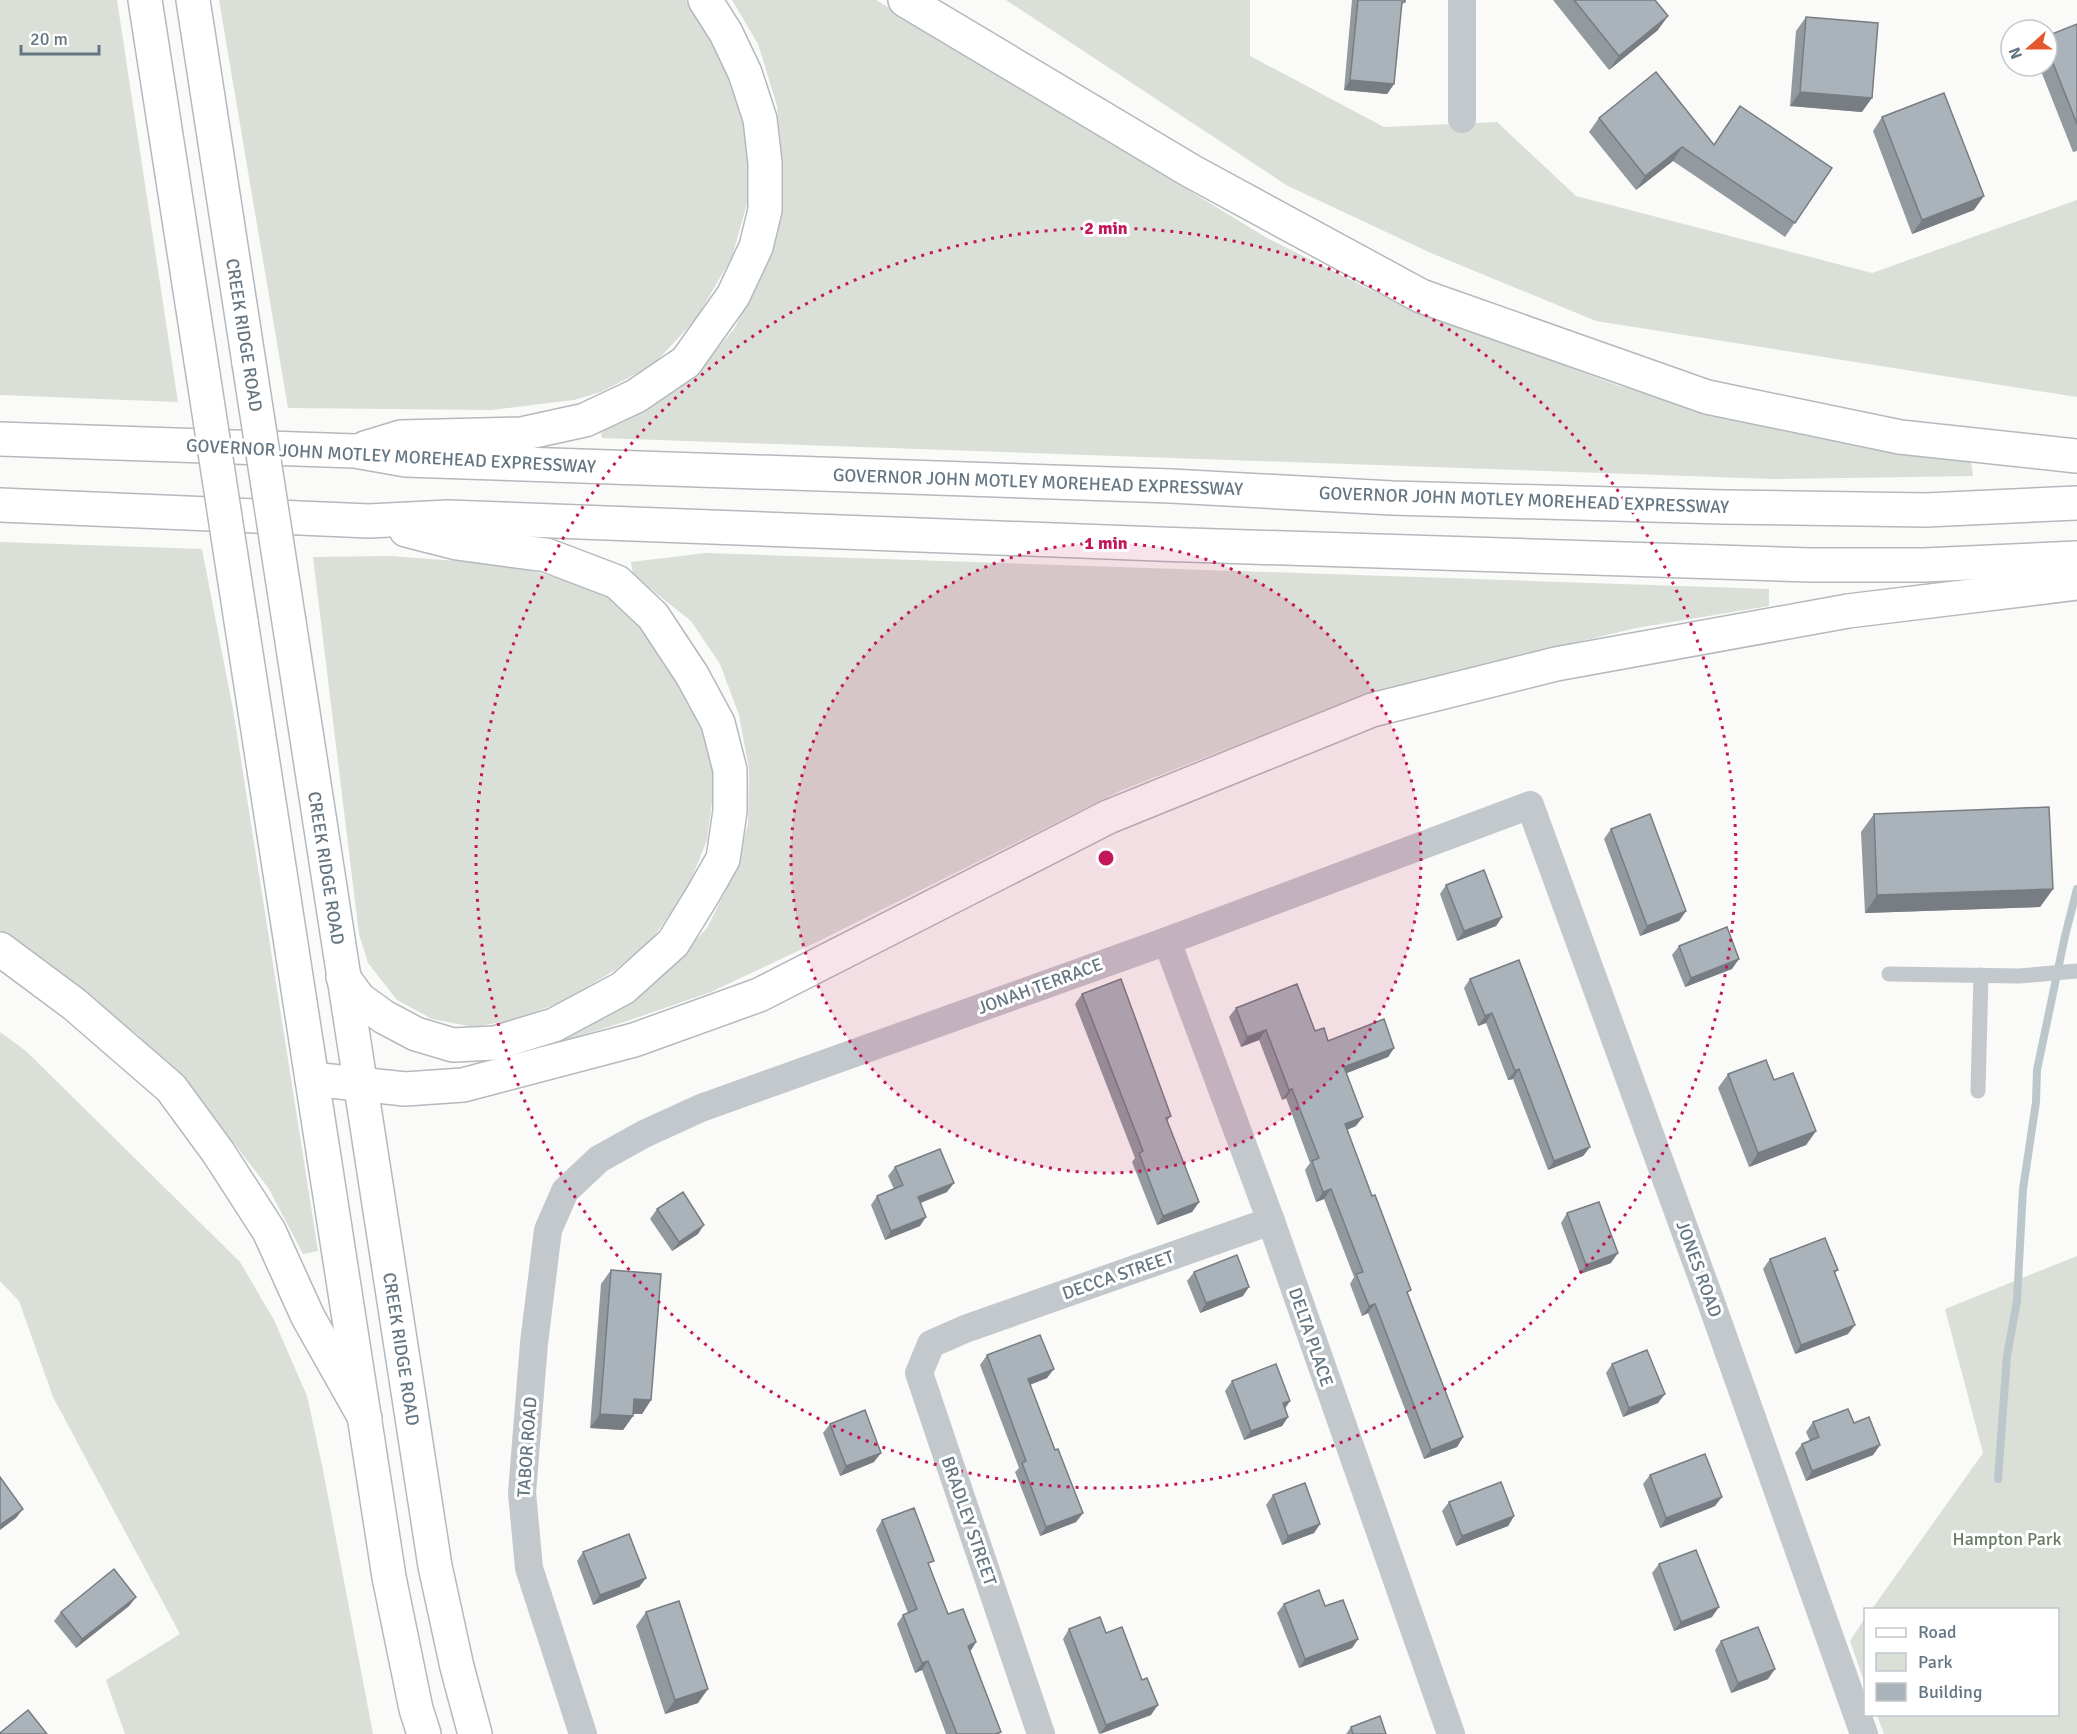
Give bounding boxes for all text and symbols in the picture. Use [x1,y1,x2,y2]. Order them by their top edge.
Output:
scale bar [21,18,99,56]
north arrow [1999,18,2059,78]
text: 20 m [30,28,68,50]
text: N [2005,44,2027,62]
text: 2 min [1084,217,1128,239]
street label: CREEK RIDGE ROAD [221,257,267,413]
street label: GOVERNOR JOHN MOTLEY MOREHEAD EXPRESSWAY [185,434,597,478]
street label: GOVERNOR JOHN MOTLEY MOREHEAD EXPRESSWAY [832,464,1244,500]
street label: GOVERNOR JOHN MOTLEY MOREHEAD EXPRESSWAY [1318,482,1730,518]
text: 1 min [1084,532,1128,554]
street label: CREEK RIDGE ROAD [303,790,349,946]
centre of rings [1096,848,1116,868]
street label: JONAH TERRACE [974,953,1106,1019]
street label: JONES ROAD [1671,1218,1727,1320]
street label: DECCA STREET [1059,1246,1177,1304]
street label: CREEK RIDGE ROAD [378,1271,424,1427]
street label: DELTA PLACE [1284,1285,1338,1389]
street label: TABOR ROAD [513,1396,541,1498]
street label: BRADLEY STREET [937,1453,1001,1589]
park label: Hampton Park [1952,1528,2062,1550]
legend [1864,1608,2059,1716]
text: Road [1918,1621,1957,1643]
text: Park [1918,1651,1953,1673]
text: Building [1918,1681,1982,1703]

